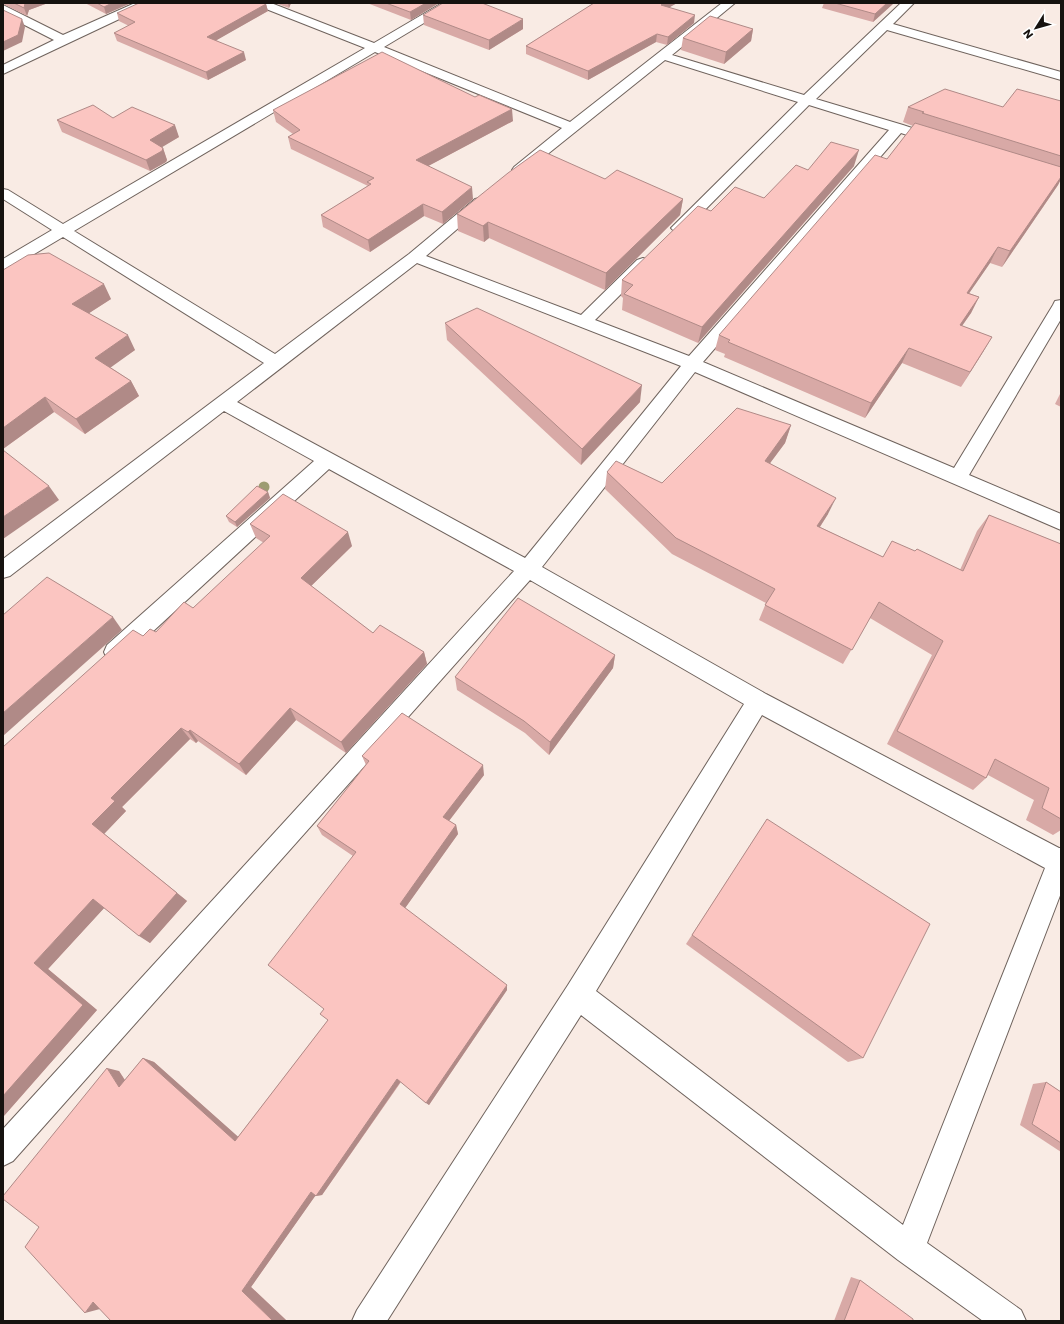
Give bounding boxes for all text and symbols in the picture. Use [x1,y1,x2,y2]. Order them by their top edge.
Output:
north arrow [1016,8,1056,48]
text: N [1019,26,1037,42]

